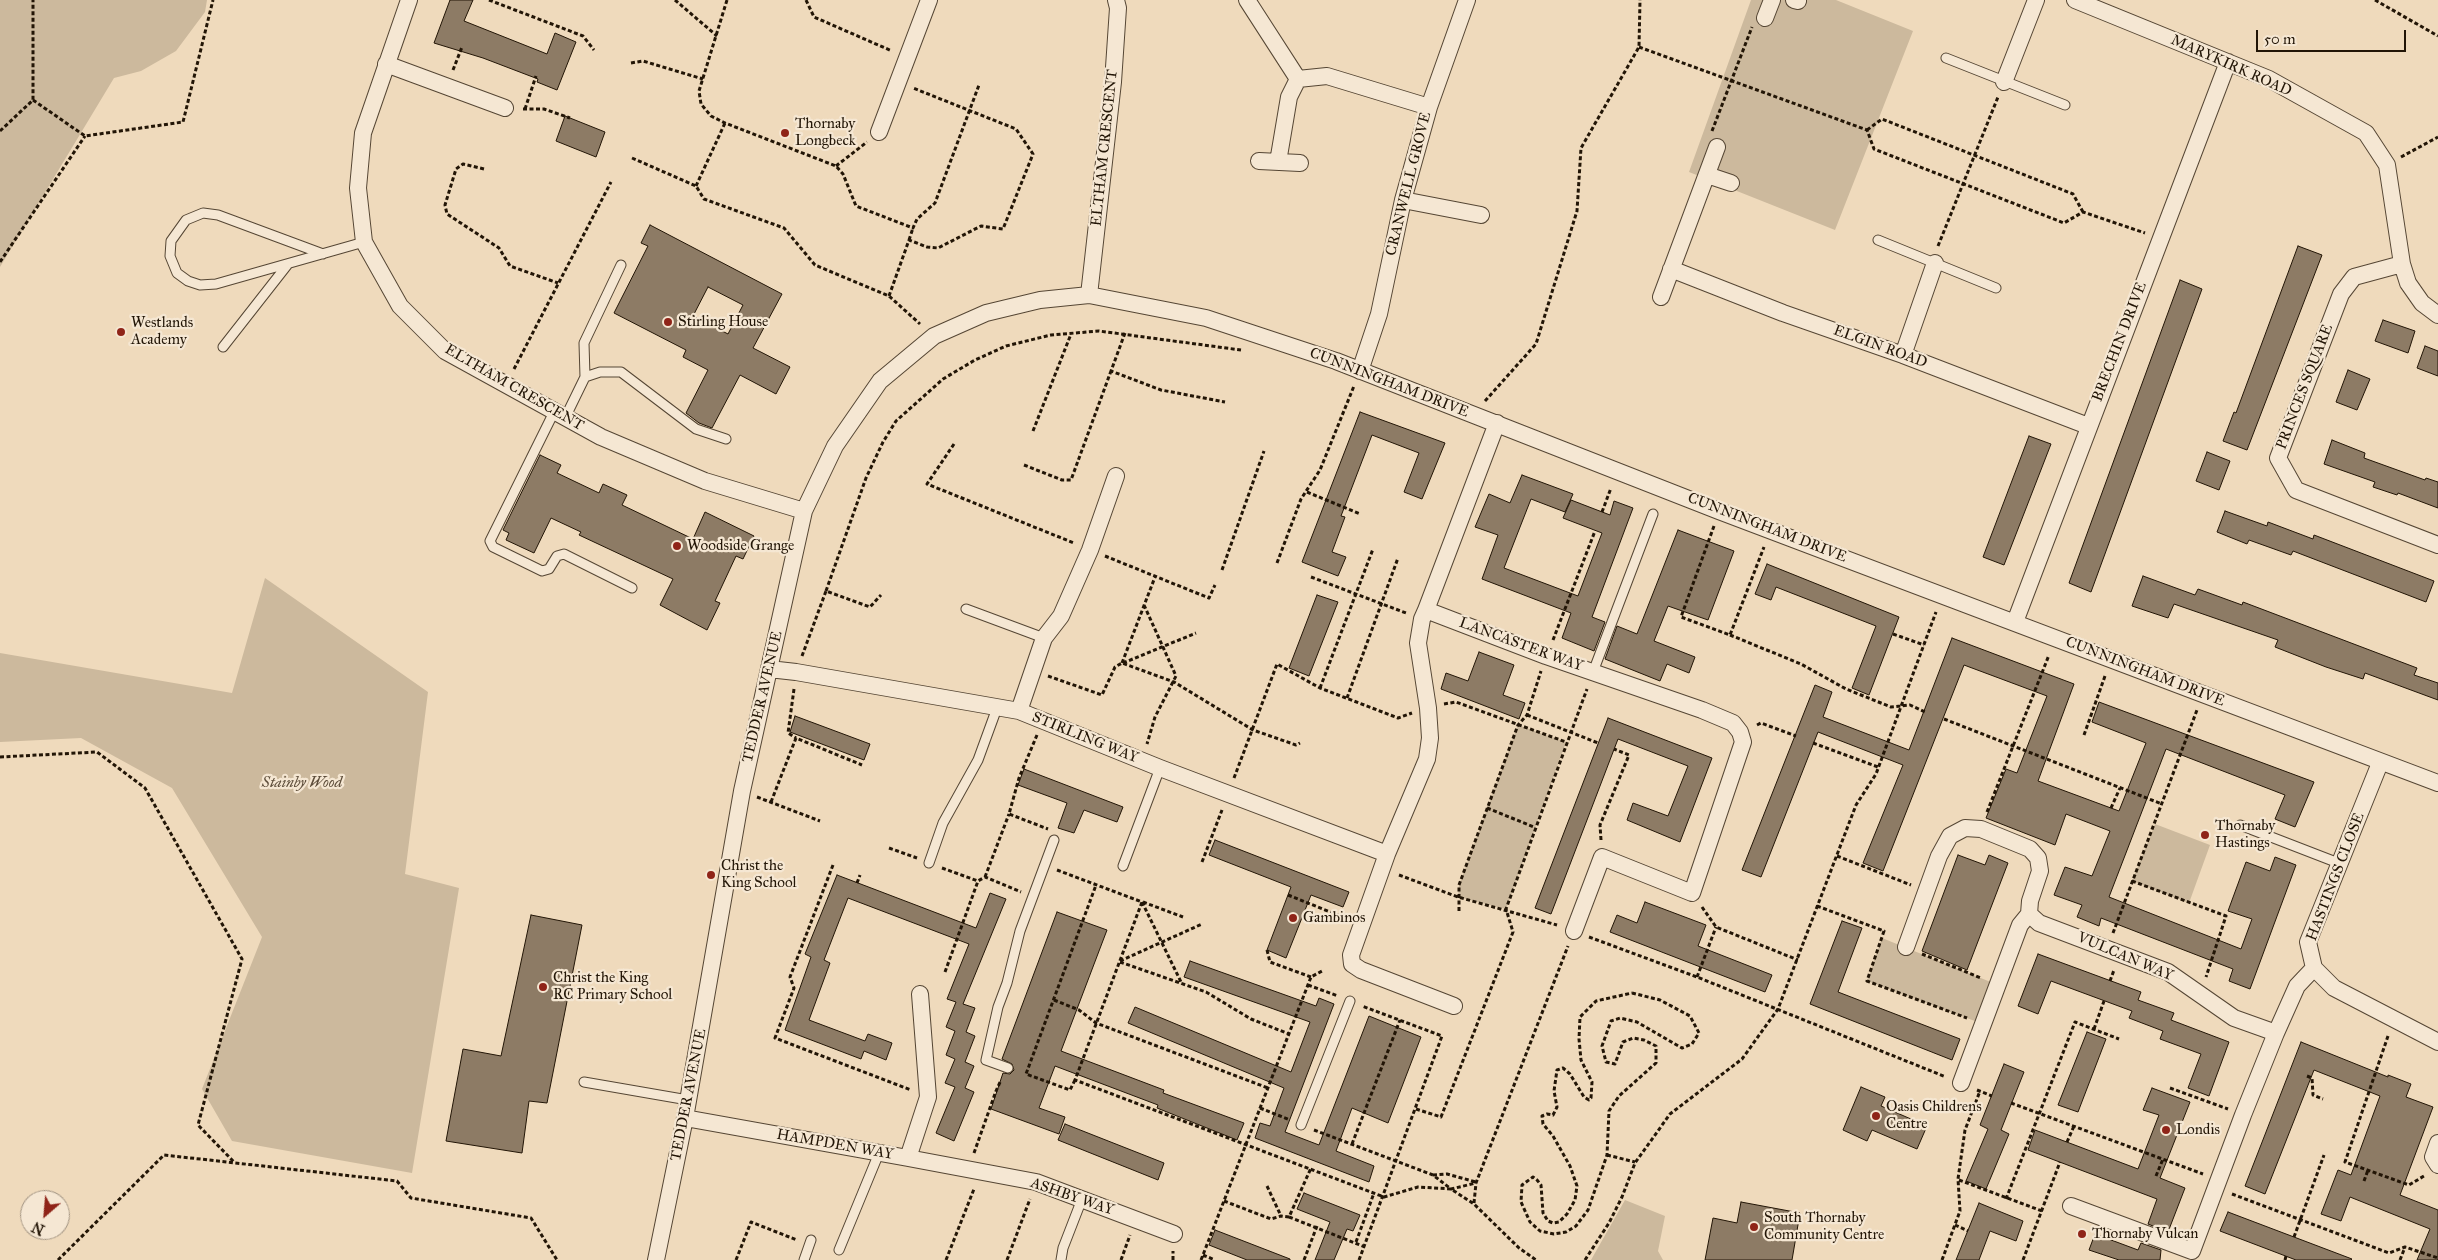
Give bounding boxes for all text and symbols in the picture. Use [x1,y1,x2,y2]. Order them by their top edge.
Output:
scale bar [2258,20,2408,52]
text: 50 m [2264,30,2296,48]
street label: MARYKIRK ROAD [2168,31,2294,101]
street label: ELTHAM CRESCENT [1088,69,1122,227]
street label: CRANWELL GROVE [1382,110,1436,258]
place label: Thornaby Longbeck [795,115,856,150]
marker: Thornaby Longbeck [779,127,791,139]
street label: BRECHIN DRIVE [2089,280,2151,404]
place label: Stirling House [678,313,768,331]
place label: Westlands Academy [131,314,193,349]
marker: Stirling House [662,316,674,328]
street label: ELGIN ROAD [1831,322,1929,372]
street label: PRINCES SQUARE [2273,322,2337,452]
marker: Westlands Academy [115,326,127,338]
street label: ELTHAM CRESCENT [441,341,587,435]
street label: CUNNINGHAM DRIVE [1307,344,1471,422]
street label: CUNNINGHAM DRIVE [1685,489,1849,567]
place label: Woodside Grange [687,537,794,555]
marker: Woodside Grange [671,540,683,552]
street label: LANCASTER WAY [1456,614,1586,676]
street label: TEDDER AVENUE [739,630,787,764]
street label: CUNNINGHAM DRIVE [2063,633,2227,711]
street label: STIRLING WAY [1029,708,1141,768]
park label: Stainby Wood [262,774,342,792]
street label: HASTINGS CLOSE [2303,810,2369,944]
place label: Thornaby Hastings [2215,817,2275,852]
marker: Thornaby Hastings [2199,829,2211,841]
place label: Christ the King School [721,857,797,892]
marker: Christ the King School [705,869,717,881]
place label: Gambinos [1303,909,1365,927]
marker: Gambinos [1287,912,1299,924]
street label: VULCAN WAY [2074,929,2176,985]
place label: Christ the King RC Primary School [553,969,672,1004]
marker: Christ the King RC Primary School [537,981,549,993]
street label: TEDDER AVENUE [667,1027,711,1163]
place label: Oasis Childrens Centre [1886,1098,1982,1133]
marker: Oasis Childrens Centre [1870,1110,1882,1122]
place label: Londis [2176,1121,2220,1139]
marker: Londis [2160,1124,2172,1136]
street label: HAMPDEN WAY [775,1126,895,1164]
street label: ASHBY WAY [1028,1174,1116,1220]
north arrow [20,1190,70,1240]
place label: South Thornaby Community Centre [1764,1209,1884,1244]
text: N [29,1218,48,1238]
marker: South Thornaby Community Centre [1748,1221,1760,1233]
place label: Thornaby Vulcan [2092,1225,2198,1243]
marker: Thornaby Vulcan [2076,1228,2088,1240]

